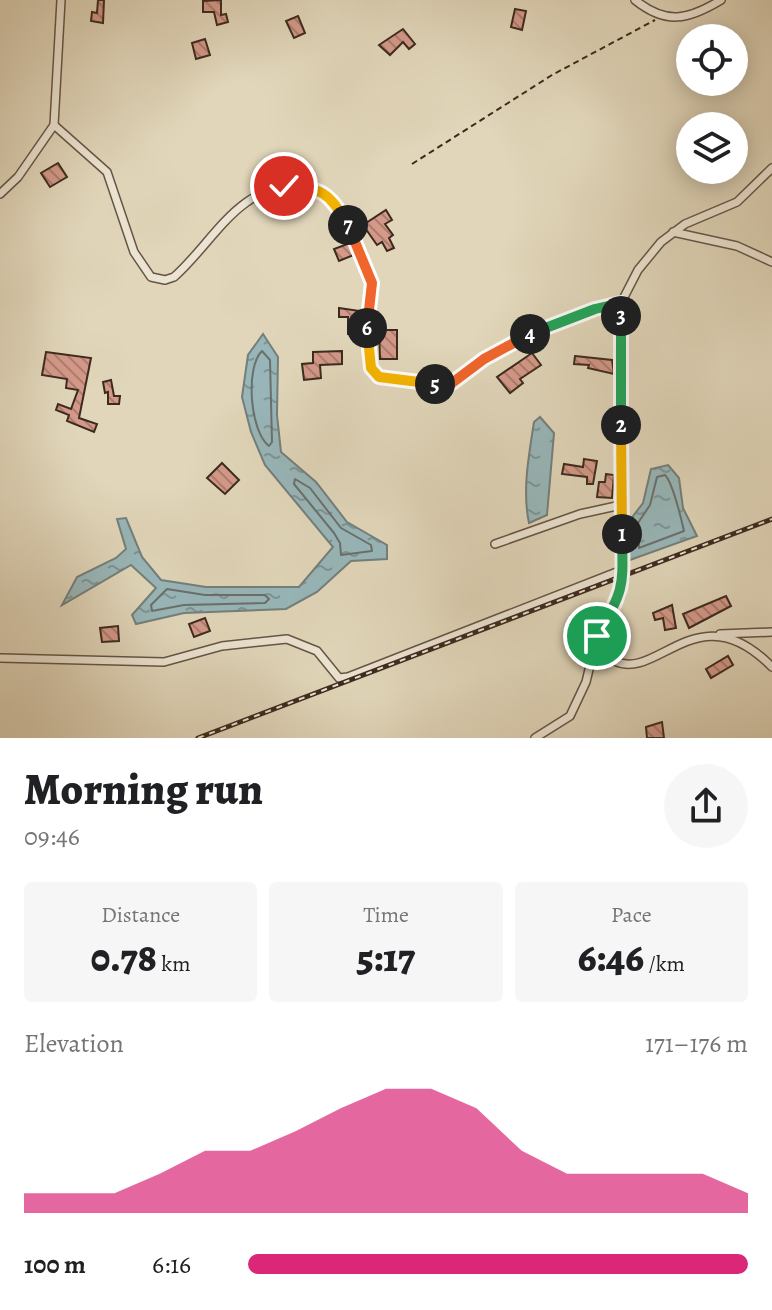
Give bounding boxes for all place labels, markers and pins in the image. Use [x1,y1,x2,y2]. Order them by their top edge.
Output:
pin [250,152,318,220]
pin: 7 [328,205,368,245]
pin: 3 [601,296,641,336]
pin: 6 [347,308,387,348]
pin: 4 [510,314,550,354]
pin: 5 [415,364,455,404]
pin: 2 [601,405,641,445]
pin: 1 [602,514,642,554]
pin [563,602,631,670]

